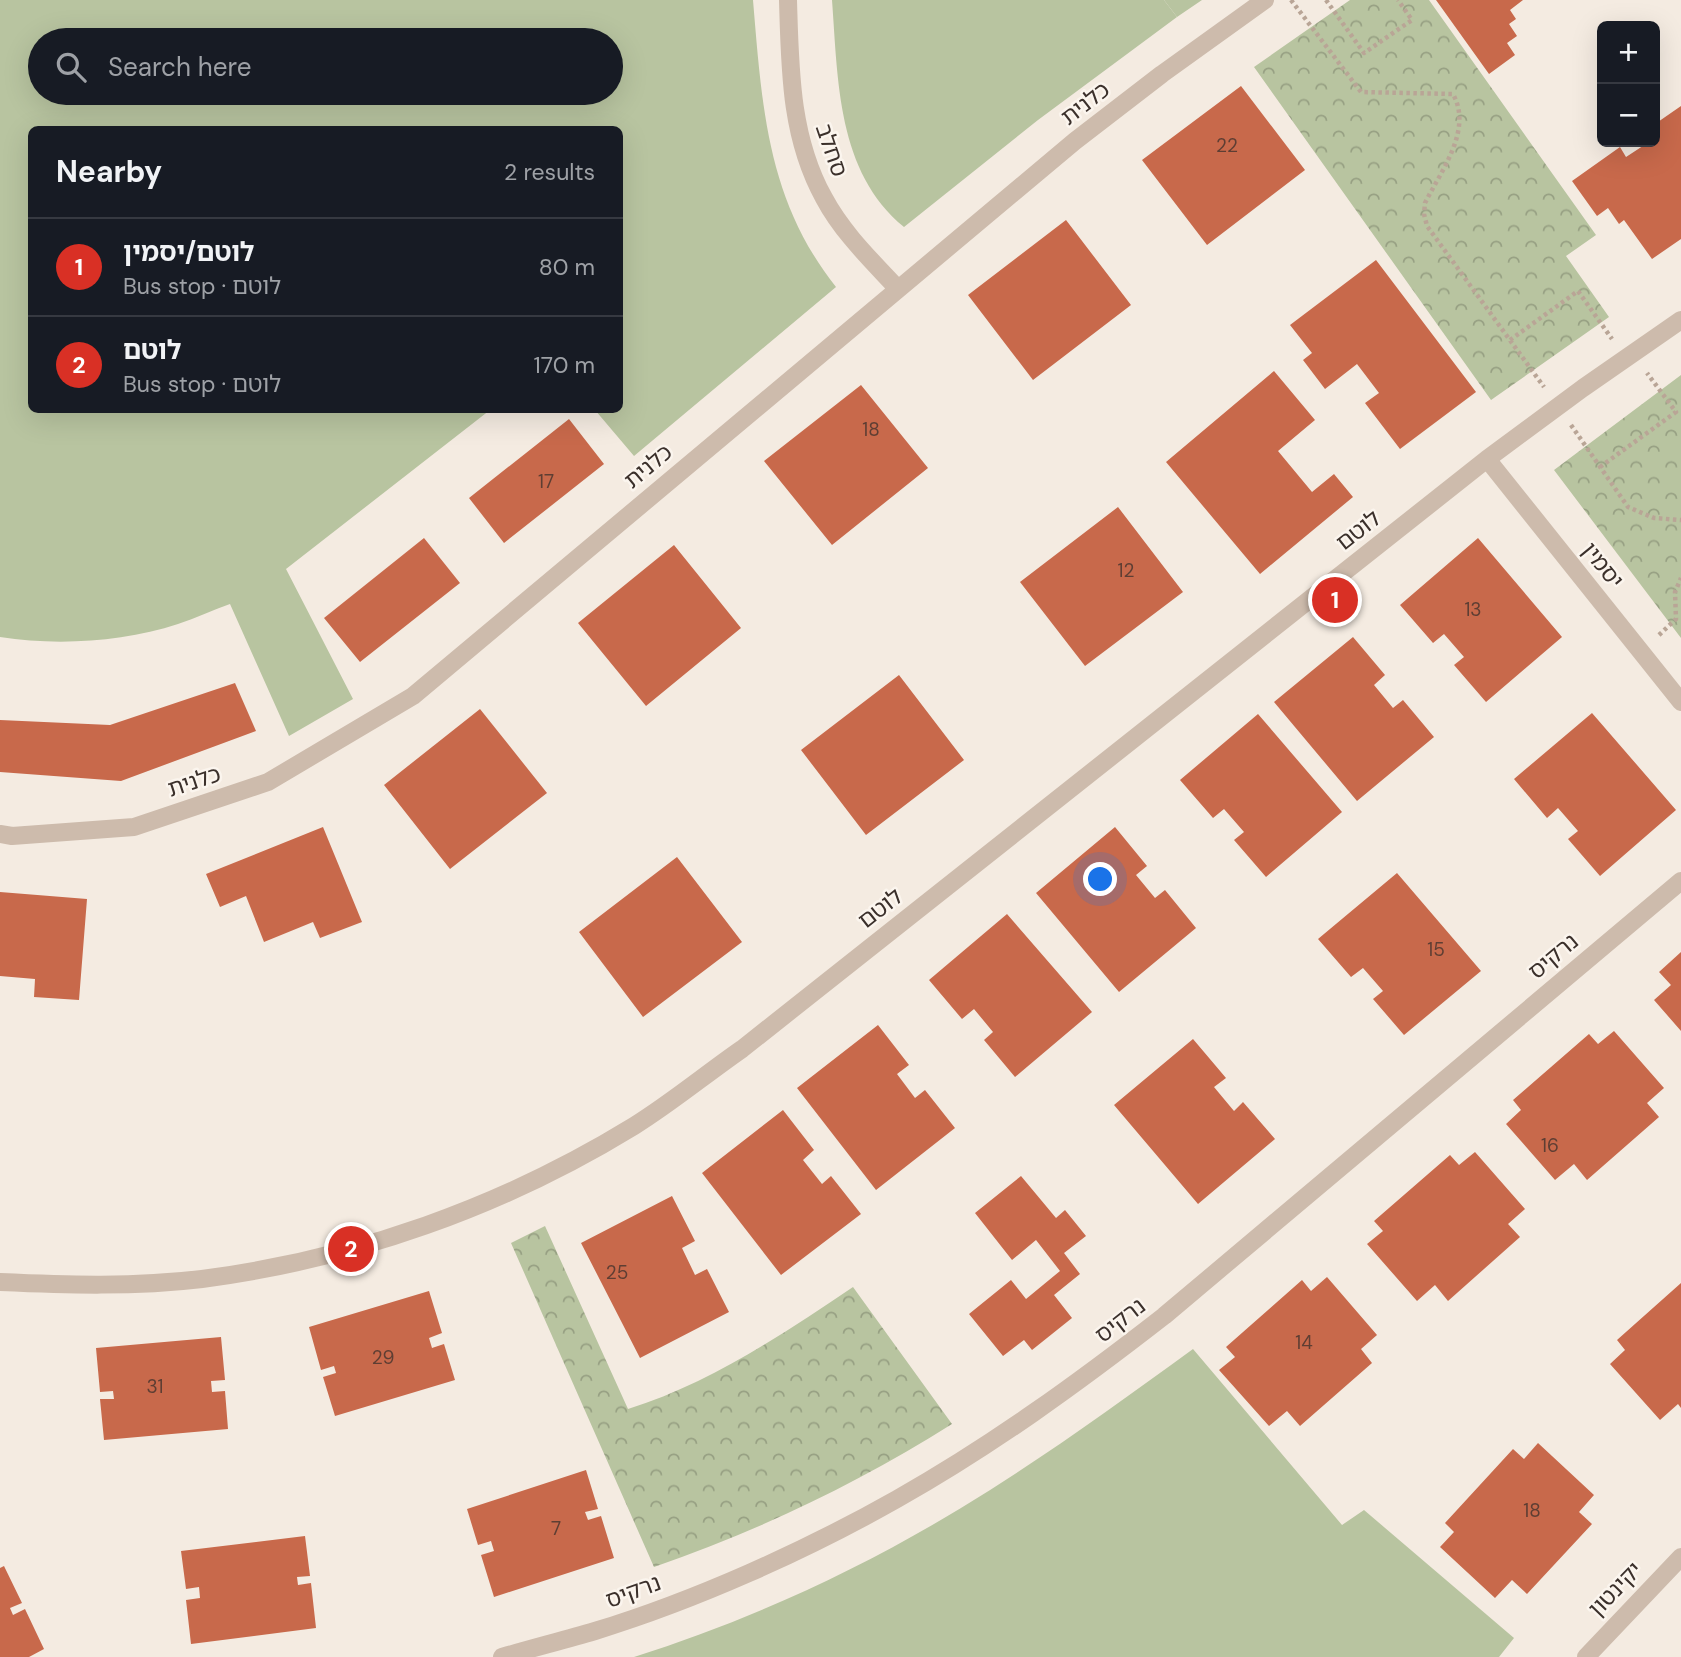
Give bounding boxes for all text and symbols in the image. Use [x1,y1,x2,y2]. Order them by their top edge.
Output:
map controls [1597,21,1660,147]
button: + [1597,21,1660,84]
search box [28,28,623,105]
icon: search [52,48,90,86]
text: Search here [108,50,251,84]
street label: כלנית [1054,74,1116,132]
button: − [1597,84,1660,147]
street label: סחלב [809,119,855,181]
house number: 22 [1216,133,1238,158]
text: Nearby [56,152,162,191]
text: 2 results [504,157,595,187]
text: לוטם/יסמין [123,235,254,269]
text: 1 [75,252,83,282]
text: 80 m [539,252,595,282]
text: Bus stop · לוטם [123,271,281,301]
text: לוטם [123,333,181,367]
text: 2 [72,350,86,380]
text: 170 m [534,350,595,380]
text: Bus stop · לוטם [123,369,281,399]
house number: 18 [862,417,880,442]
street label: כלנית [618,437,678,495]
house number: 17 [538,469,554,494]
street label: לוטם [1330,503,1386,557]
street label: יסמין [1575,536,1631,594]
house number: 12 [1118,558,1134,583]
pin: 1 [1312,574,1358,626]
house number: 13 [1464,597,1482,622]
street label: כלנית [164,758,224,804]
your location [1083,862,1117,896]
street label: לוטם [852,881,908,935]
street label: נרקיס [1522,926,1584,986]
house number: 15 [1427,937,1445,962]
house number: 16 [1541,1133,1559,1158]
pin: 2 [328,1223,374,1275]
house number: 25 [606,1260,628,1285]
street label: נרקיס [1088,1291,1152,1349]
house number: 14 [1295,1330,1313,1355]
house number: 29 [372,1345,394,1370]
house number: 31 [147,1374,163,1399]
house number: 18 [1523,1498,1541,1523]
house number: 7 [551,1516,561,1541]
street label: יקינטון [1581,1555,1649,1623]
street label: נרקיס [601,1567,665,1615]

